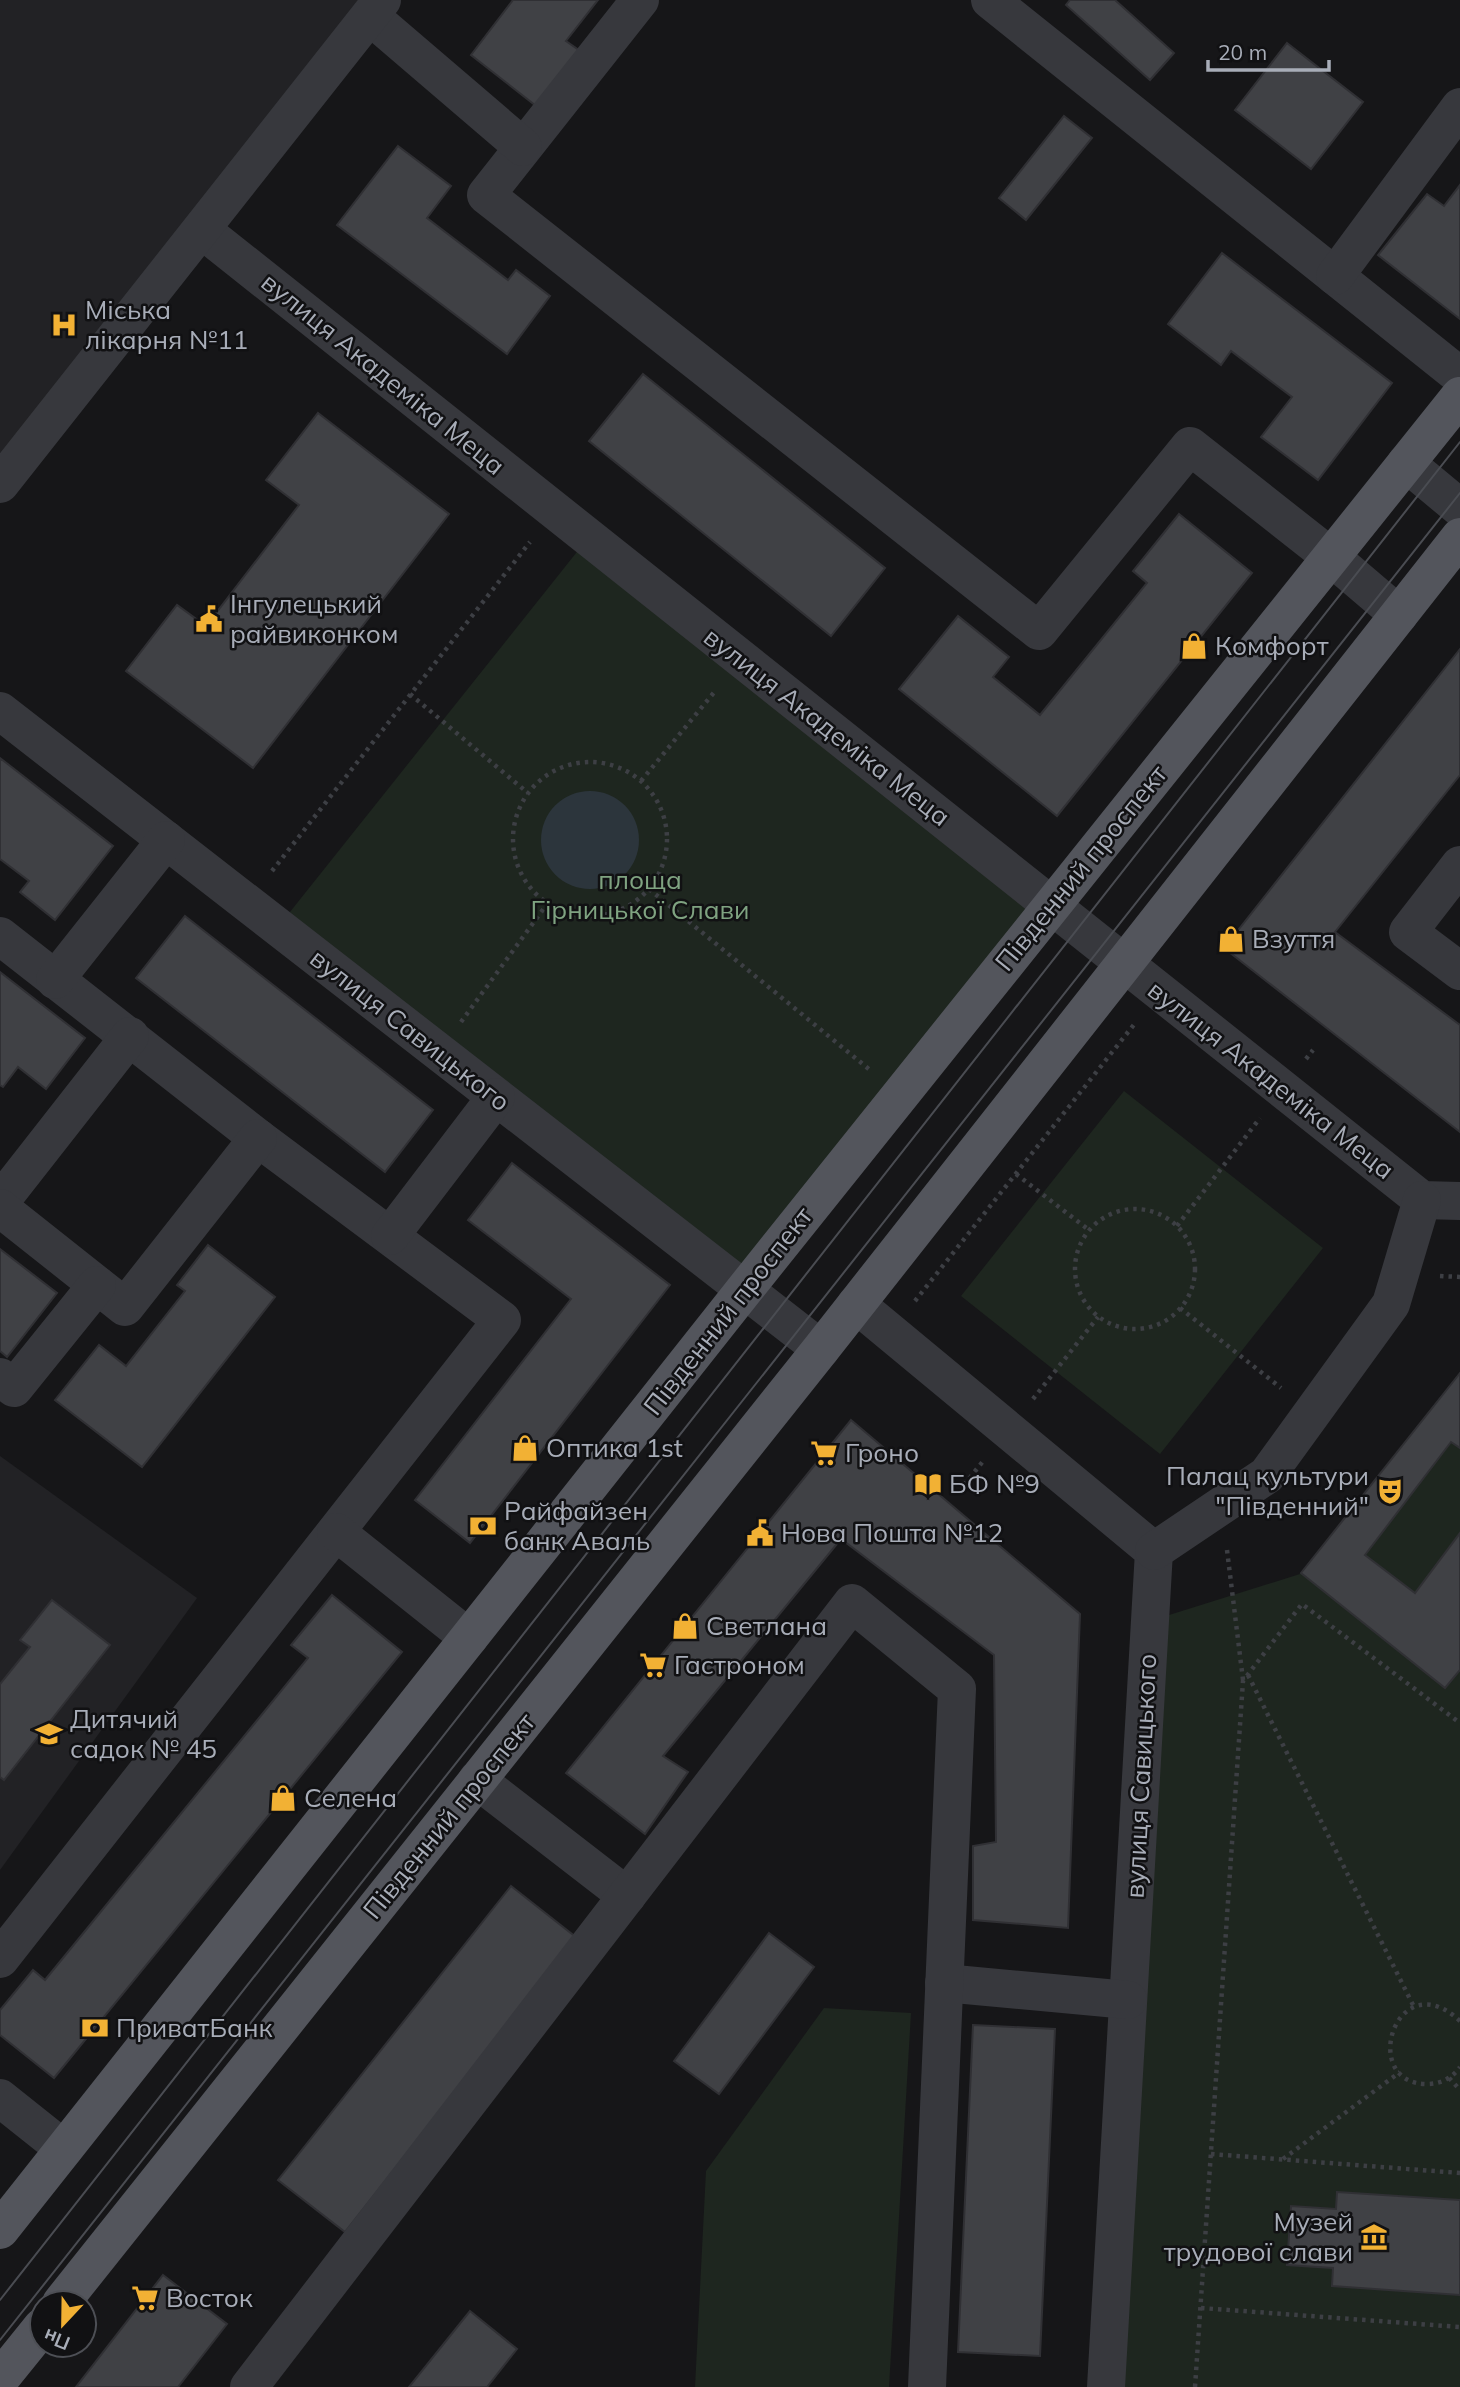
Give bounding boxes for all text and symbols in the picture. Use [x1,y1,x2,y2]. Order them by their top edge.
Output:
scale bar [1208,28,1329,72]
text: 20 m [1218,39,1267,65]
street label: вулиця Академіка Меца [255,265,512,482]
place label: Міська лікарня №11 [85,293,248,356]
hospital icon: Міська лікарня №11 [49,310,79,340]
place label: Інгулецький райвиконком [230,587,398,650]
public building icon: Інгулецький райвиконком [194,604,224,634]
street label: вулиця Академіка Меца [697,620,957,833]
place label: Комфорт [1215,629,1329,662]
shop icon: Комфорт [1179,631,1209,661]
street label: Південний проспект [987,758,1174,977]
park label: площа Гірницької Слави [530,863,750,926]
place label: Взуття [1252,922,1335,955]
shop icon: Взуття [1216,924,1246,954]
street label: вулиця Савицького [304,941,517,1118]
street label: вулиця Академіка Меца [1141,973,1401,1186]
street label: Південний проспект [636,1200,819,1421]
place label: Оптика 1st [546,1431,683,1464]
shop icon: Оптика 1st [510,1433,540,1463]
place label: Гроно [845,1436,919,1469]
supermarket icon: Гроно [809,1438,839,1468]
place label: Палац культури "Південний" [1166,1459,1369,1522]
place label: БФ №9 [949,1467,1040,1500]
library icon: БФ №9 [913,1469,943,1499]
theatre icon: Палац культури "Південний" [1375,1476,1405,1506]
place label: Райфайзен банк Аваль [504,1494,650,1557]
bank icon: Райфайзен банк Аваль [468,1511,498,1541]
place label: Нова Пошта №12 [781,1516,1003,1549]
public building icon: Нова Пошта №12 [745,1518,775,1548]
place label: Светлана [706,1609,827,1642]
shop icon: Светлана [670,1611,700,1641]
place label: Гастроном [674,1648,805,1681]
supermarket icon: Гастроном [638,1650,668,1680]
street label: вулиця Савицького [1118,1653,1163,1899]
place label: Дитячий садок № 45 [70,1702,217,1765]
street label: Південний проспект [355,1706,542,1925]
school or university icon: Дитячий садок № 45 [34,1719,64,1749]
place label: Селена [304,1781,397,1814]
shop icon: Селена [268,1783,298,1813]
place label: ПриватБанк [116,2011,272,2044]
bank icon: ПриватБанк [80,2013,110,2043]
place label: Музей трудової слави [1164,2205,1353,2268]
museum icon: Музей трудової слави [1359,2222,1389,2252]
place label: Восток [166,2281,253,2314]
supermarket icon: Восток [130,2283,160,2313]
north arrow [28,2289,98,2359]
text: Пн [40,2324,73,2356]

